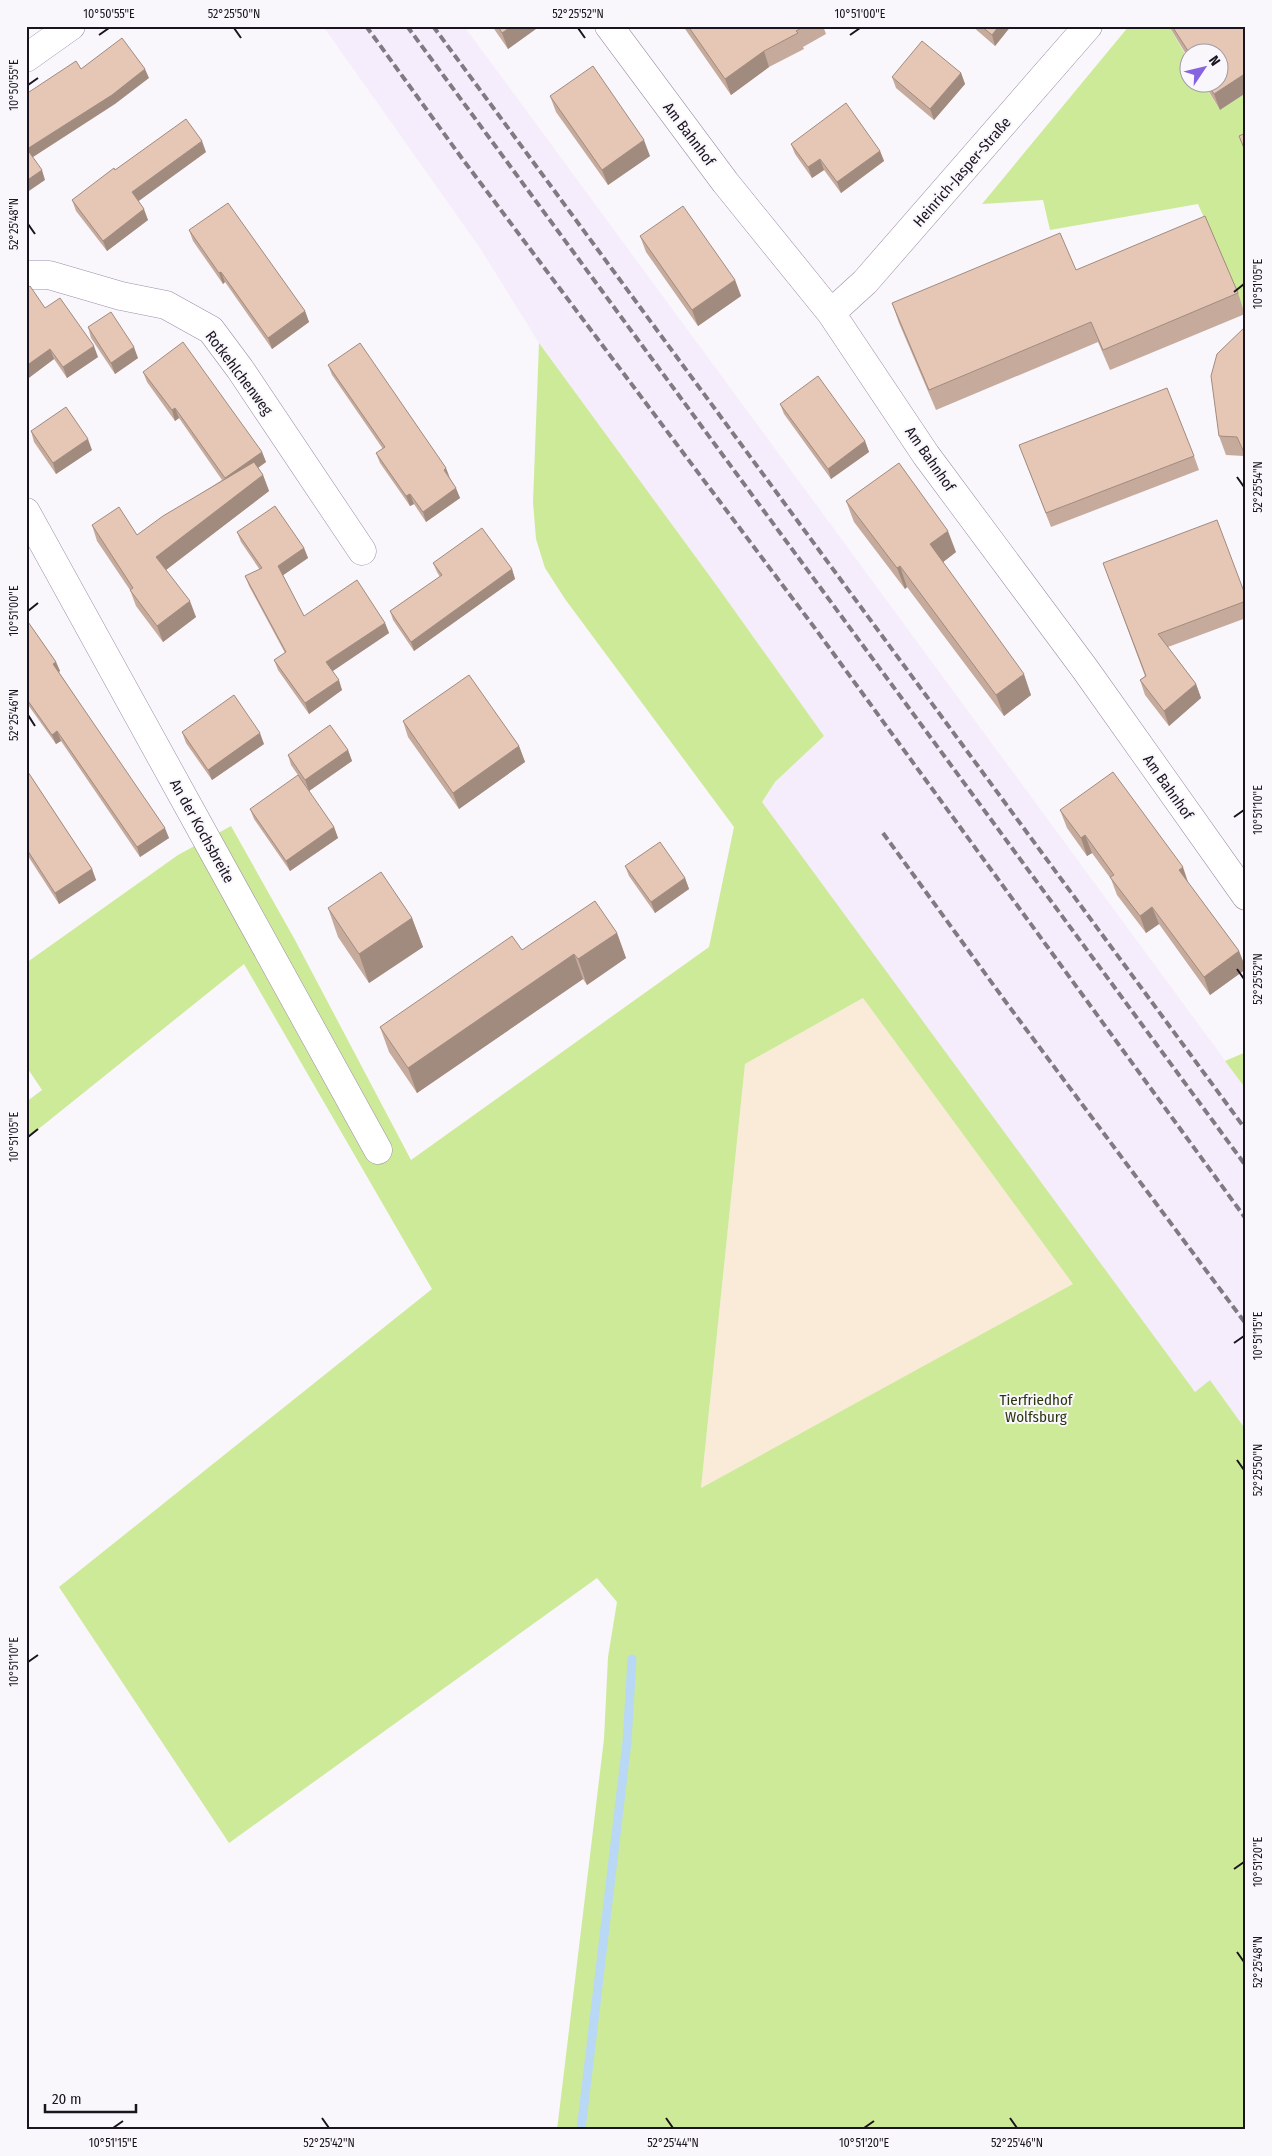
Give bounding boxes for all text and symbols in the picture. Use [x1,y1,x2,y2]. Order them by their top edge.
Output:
text: 10°50'55"E [83,7,135,21]
text: 52°25'50"N [208,7,260,21]
text: 52°25'52"N [552,7,604,21]
text: 10°51'00"E [834,7,886,21]
north arrow [1180,42,1230,92]
text: N [1205,53,1224,69]
text: 10°50'55"E [7,59,21,111]
street label: Am Bahnhof [659,99,720,170]
street label: Heinrich-Jasper-Straße [909,113,1015,231]
text: 52°25'48"N [7,198,21,250]
text: 10°51'05"E [1251,259,1265,309]
street label: Rotkehlchenweg [202,327,276,419]
street label: Am Bahnhof [901,423,960,496]
text: 52°25'54"N [1251,461,1265,513]
text: 10°51'00"E [7,585,21,637]
text: 52°25'46"N [7,689,21,741]
street label: Am Bahnhof [1139,751,1198,824]
street label: An der Kochsbreite [166,776,238,886]
text: 10°51'10"E [1251,785,1265,835]
text: 52°25'52"N [1251,953,1265,1005]
text: 10°51'05"E [7,1112,21,1162]
text: 10°51'15"E [1251,1311,1265,1360]
park label: Tierfriedhof Wolfsburg [1000,1391,1074,1426]
text: 52°25'50"N [1251,1444,1265,1496]
text: 10°51'10"E [7,1637,21,1687]
text: 10°51'20"E [1251,1837,1265,1887]
text: 52°25'48"N [1251,1936,1265,1988]
scale bar [45,2081,136,2113]
text: 20 m [52,2090,82,2108]
text: 10°51'15"E [89,2136,138,2150]
text: 52°25'42"N [303,2136,355,2150]
text: 52°25'44"N [647,2136,699,2150]
text: 10°51'20"E [839,2136,889,2150]
text: 52°25'46"N [991,2136,1043,2150]

